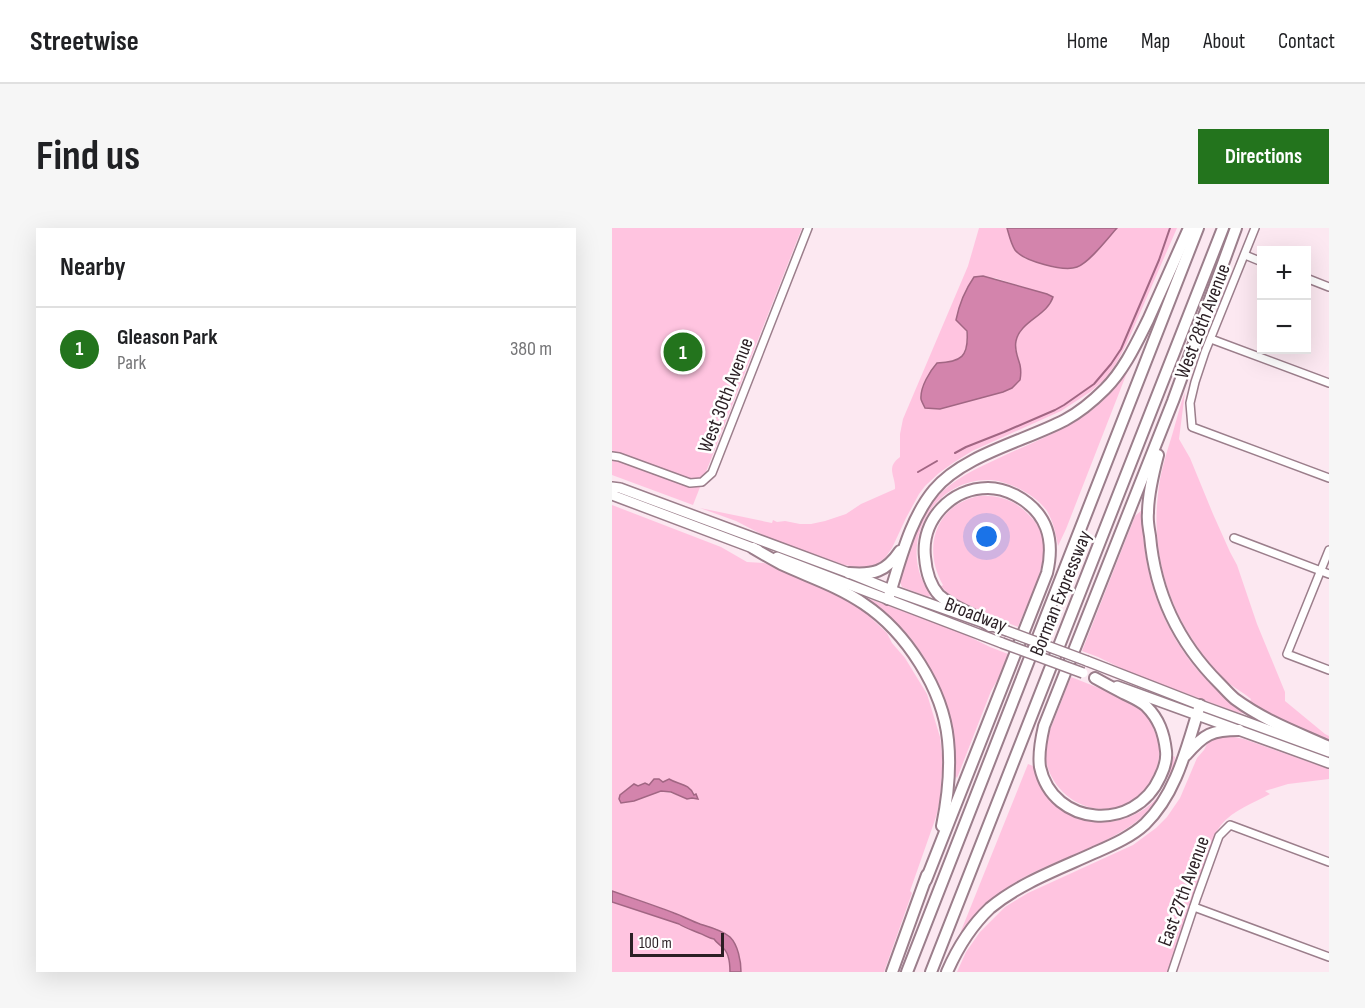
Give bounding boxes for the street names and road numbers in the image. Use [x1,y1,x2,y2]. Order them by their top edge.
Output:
street label: West 28th Avenue [1170,261,1236,382]
street label: West 30th Avenue [693,334,759,456]
street label: Borman Expressway [1025,527,1097,660]
street label: Broadway [941,592,1010,638]
street label: East 27th Avenue [1153,833,1215,950]

